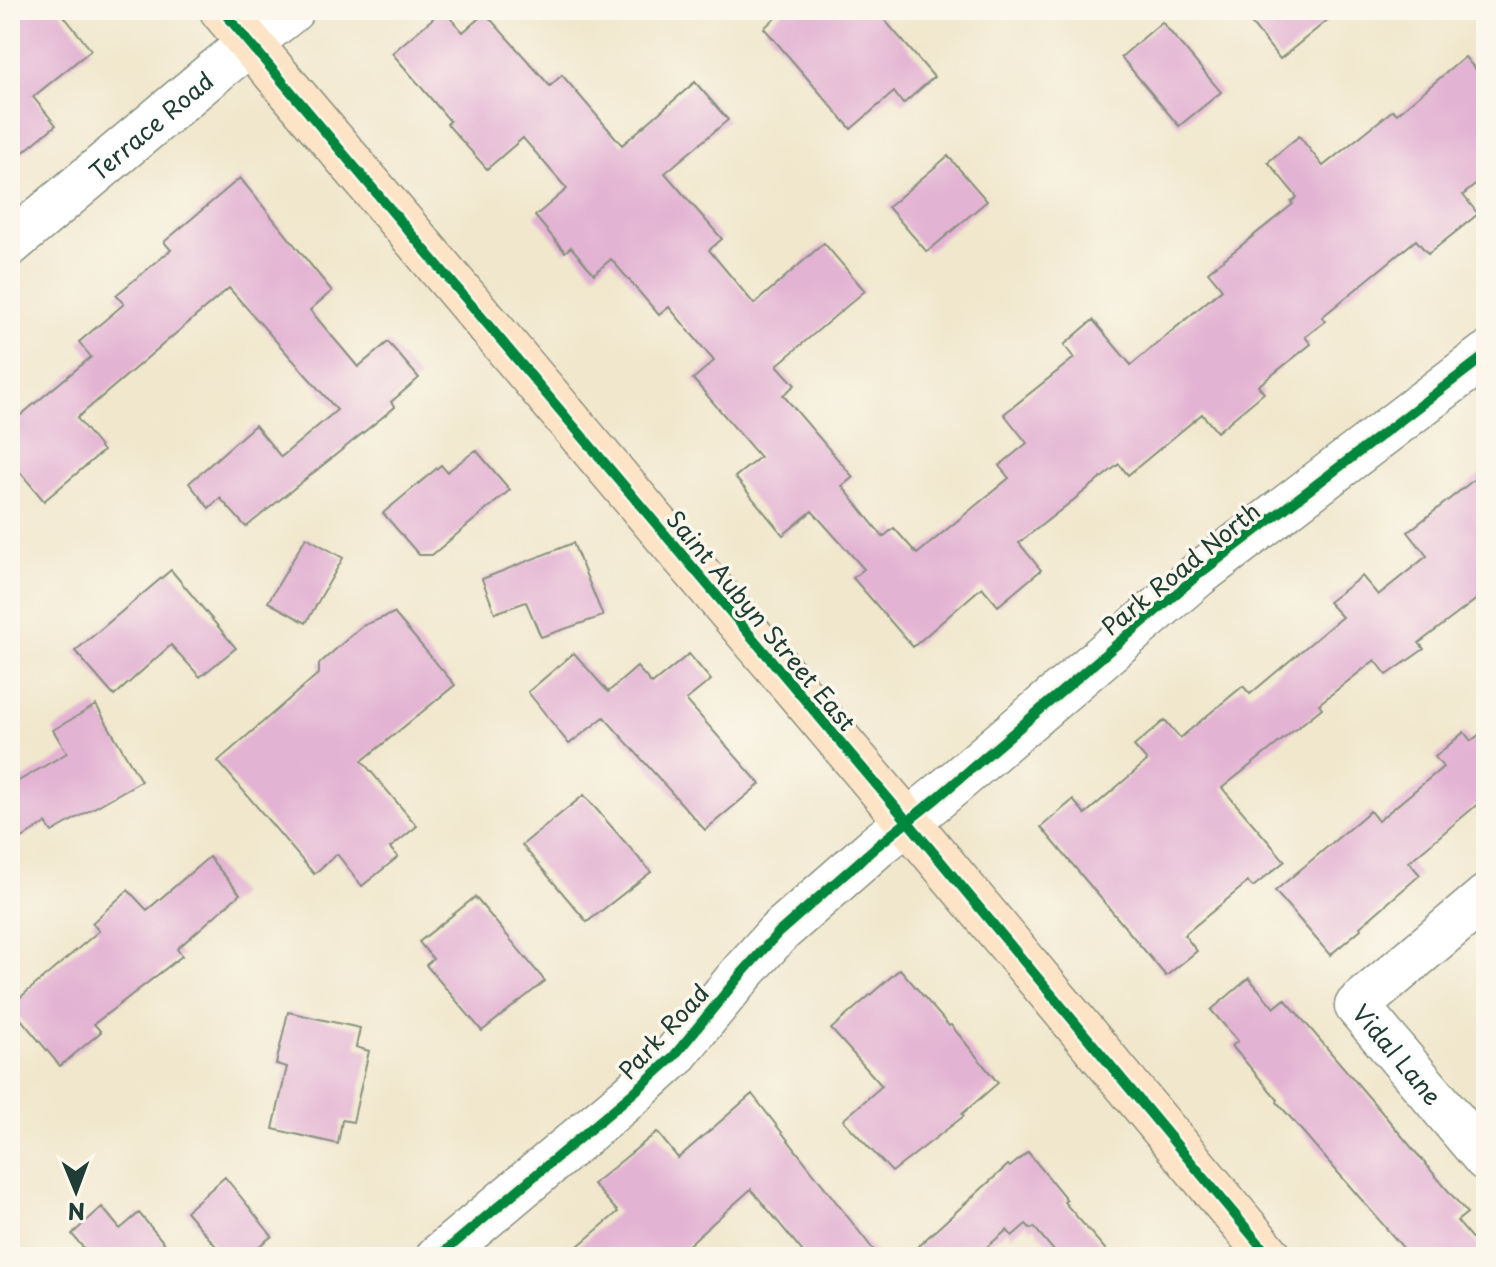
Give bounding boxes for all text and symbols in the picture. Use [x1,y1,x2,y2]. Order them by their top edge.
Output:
street label: Terrace Road [81,63,221,189]
street label: Park Road North [1093,493,1267,643]
street label: Saint Aubyn Street East [659,502,865,738]
street label: Park Road [609,975,717,1087]
street label: Vidal Lane [1344,996,1451,1113]
north arrow [36,1151,116,1231]
text: N [67,1196,85,1229]

